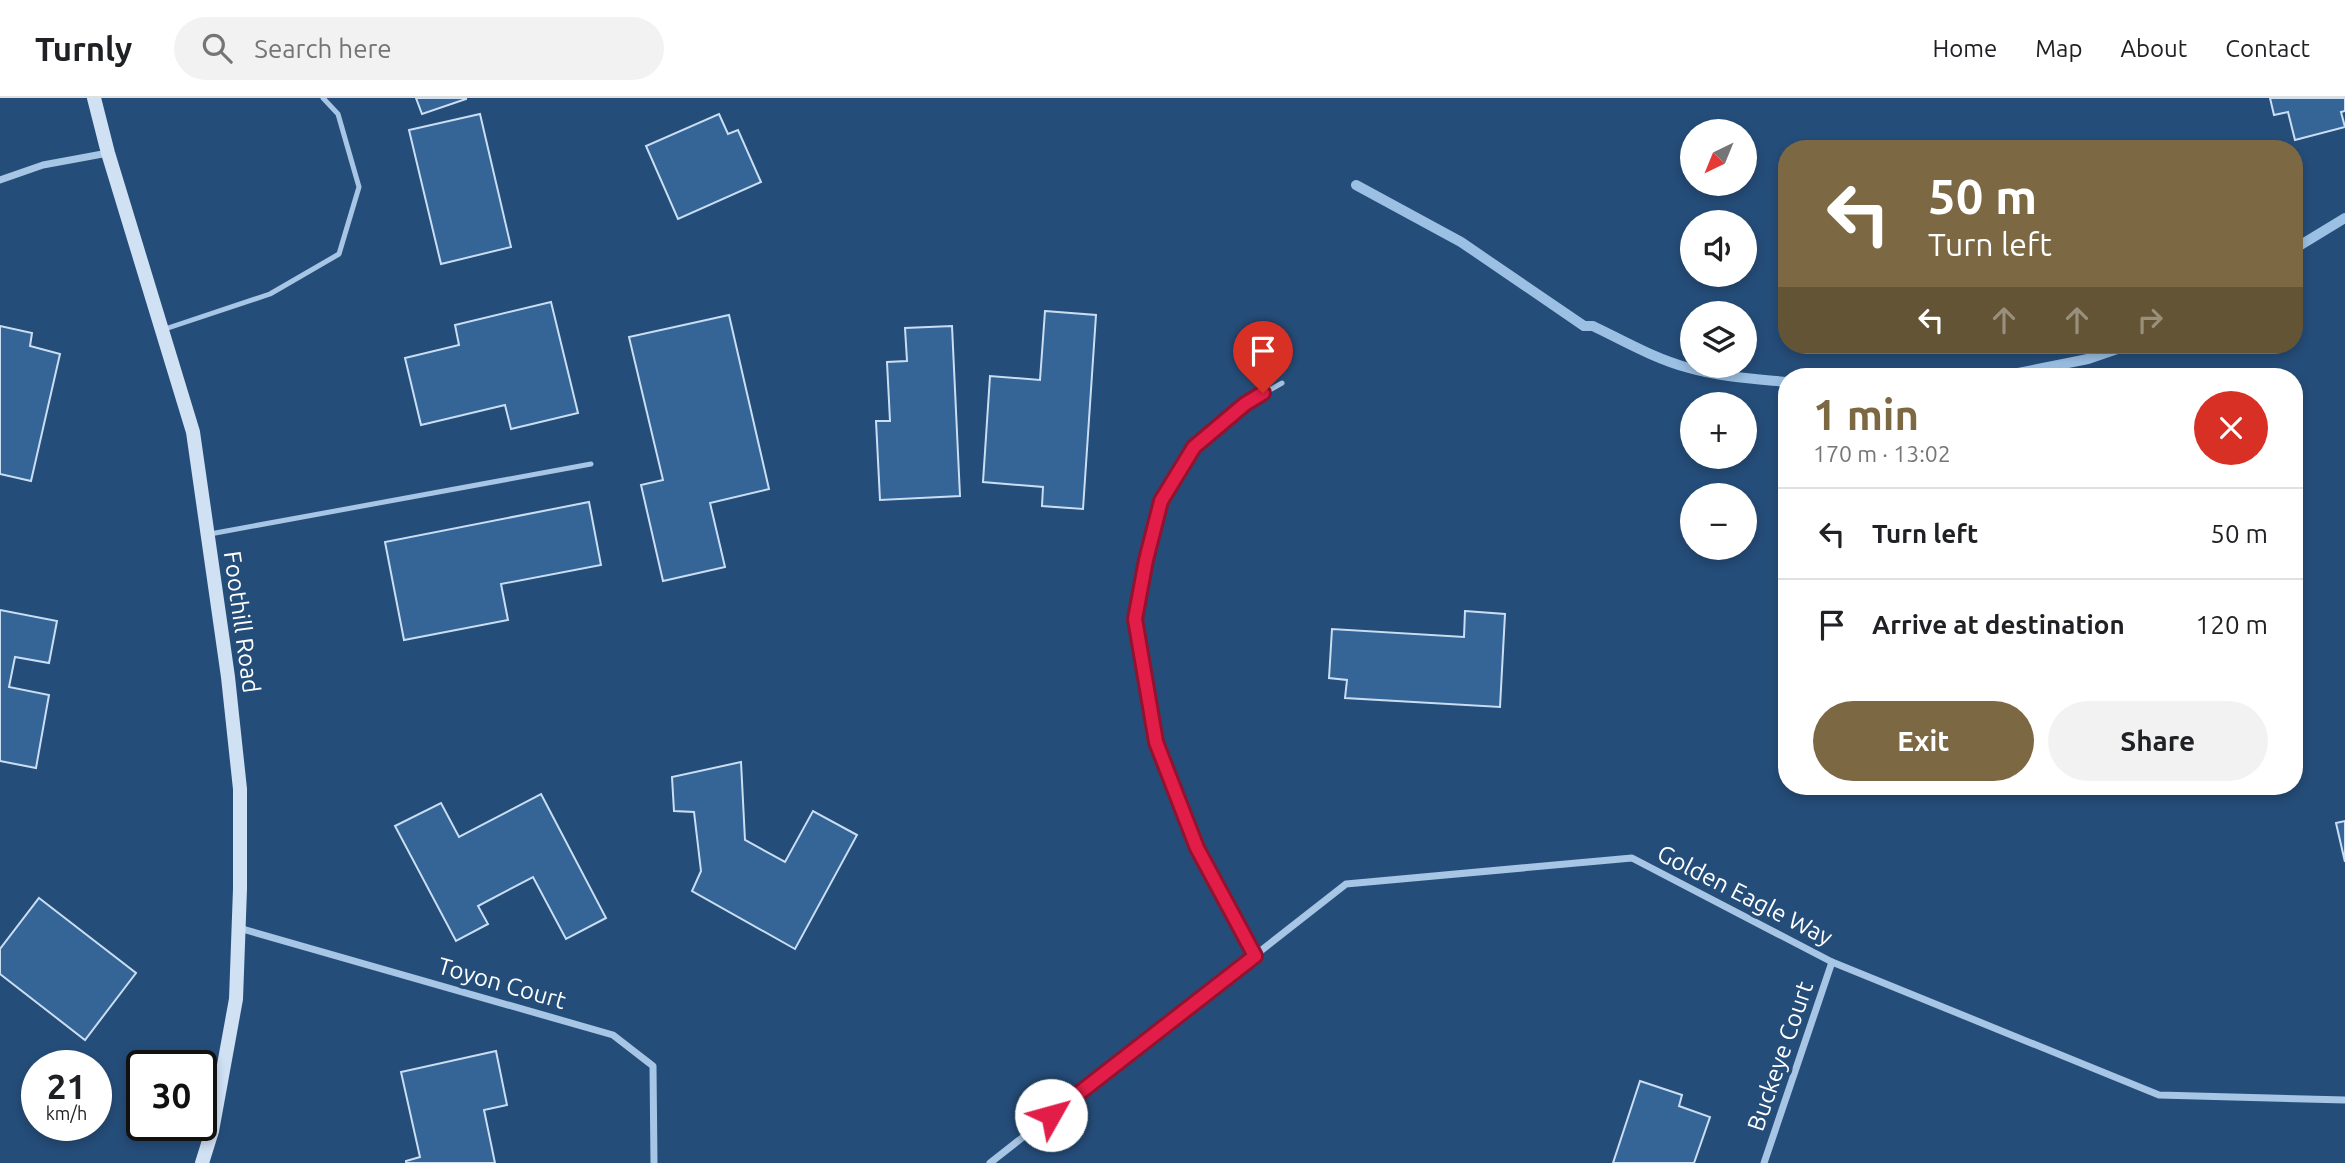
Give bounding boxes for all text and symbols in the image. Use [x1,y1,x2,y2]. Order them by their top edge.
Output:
search box [174,17,664,80]
icon: search [198,29,236,67]
text: Turnly [35,30,132,67]
text: Search here [254,34,392,63]
text: Home [1932,35,1997,62]
text: Map [2035,35,2082,62]
text: About [2120,35,2187,62]
text: Contact [2225,35,2310,62]
north arrow [1680,119,1757,196]
map controls [1680,119,1757,560]
icon: left [1813,168,1904,259]
text: 50 m [1928,168,2037,223]
button: sound [1680,210,1757,287]
text: Turn left [1928,226,2052,262]
button: layers [1680,301,1757,378]
icon: left [1912,301,1950,339]
icon: ahead [1985,301,2023,339]
icon: ahead [2058,301,2096,339]
icon: right [2131,301,2169,339]
pin [1233,321,1293,393]
icon: arrive [1244,332,1282,370]
text: 1 min [1813,391,1919,438]
button: close [2194,391,2268,465]
button: + [1680,392,1757,469]
text: 170 m · 13:02 [1813,441,1951,466]
button: − [1680,483,1757,560]
icon: left [1813,515,1851,553]
text: Turn left [1872,519,1978,548]
text: 50 m [2210,519,2268,548]
street label: Foothill Road [219,549,265,695]
icon: arrive [1813,606,1851,644]
text: Arrive at destination [1872,610,2125,639]
text: 120 m [2196,610,2268,639]
button: Exit [1813,701,2034,781]
button: Share [2048,701,2268,781]
street label: Golden Eagle Way [1653,839,1837,951]
street label: Toyon Court [435,952,570,1014]
street label: Buckeye Court [1742,977,1818,1134]
speed limit sign: 30 [126,1050,217,1141]
text: 21 [47,1066,86,1106]
position arrow [1014,1078,1088,1152]
text: km/h [46,1103,87,1123]

